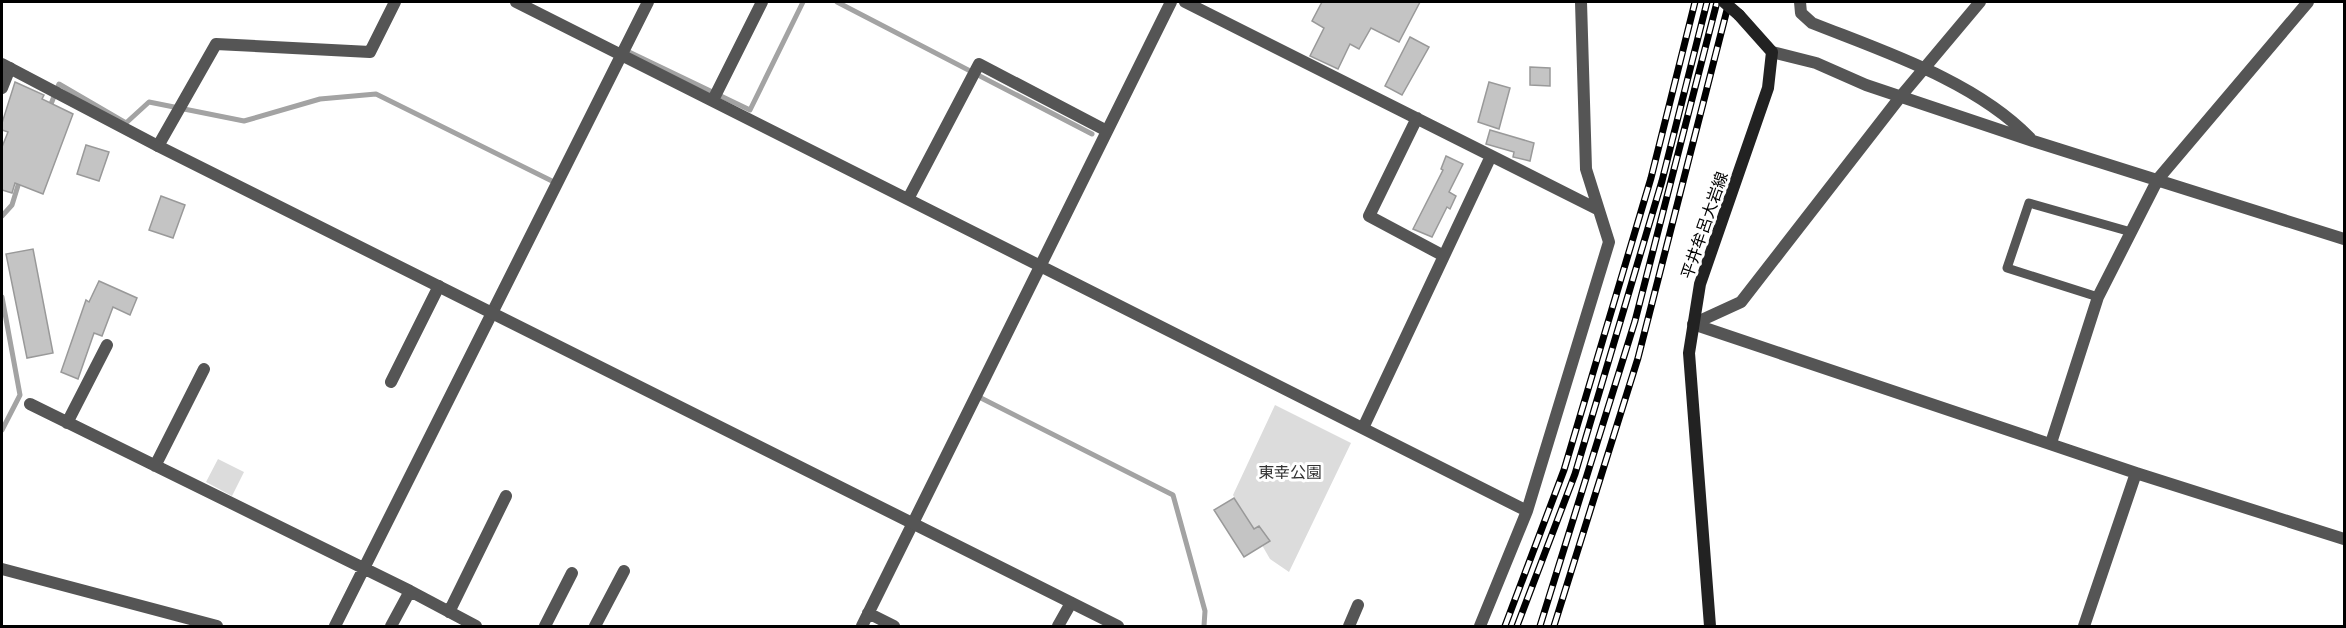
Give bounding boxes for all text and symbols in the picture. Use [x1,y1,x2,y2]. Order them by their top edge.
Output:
street label: 平井牟呂大岩線 [1678,169,1731,281]
park label: 東幸公園 [1258,464,1322,481]

